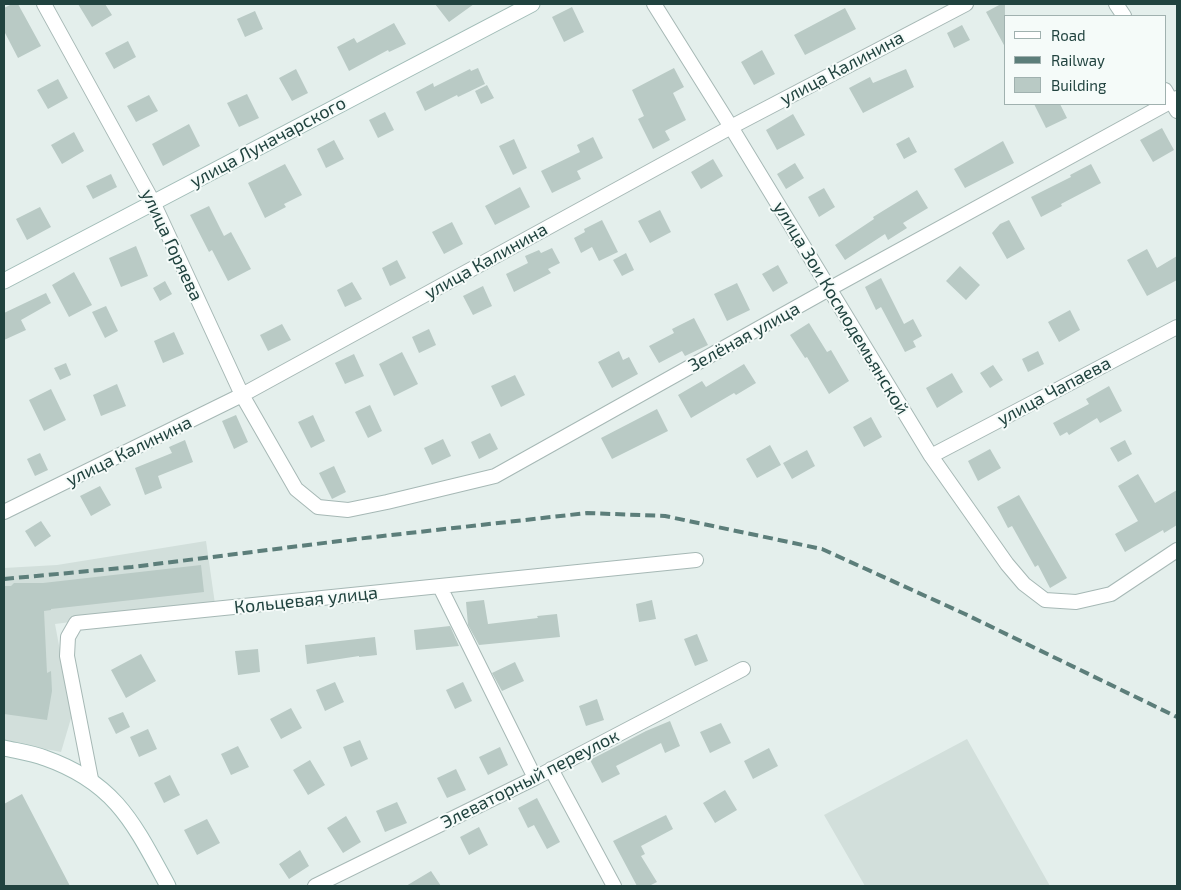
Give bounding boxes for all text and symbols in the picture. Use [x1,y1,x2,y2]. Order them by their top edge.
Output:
legend [1004,15,1166,105]
street label: улица Калинина [776,26,908,110]
text: Road [1051,26,1086,44]
text: Railway [1051,51,1105,69]
text: Building [1051,76,1106,94]
street label: улица Луначарского [186,92,350,192]
street label: улица Горяева [137,186,207,304]
street label: улица Зои Космодемьянской [769,198,913,418]
street label: улица Калинина [421,218,551,304]
street label: Зелёная улица [685,298,803,376]
street label: улица Чапаева [994,352,1114,430]
street label: улица Калинина [63,411,195,491]
street label: Кольцевая улица [233,582,379,618]
street label: Элеваторный переулок [437,725,623,833]

